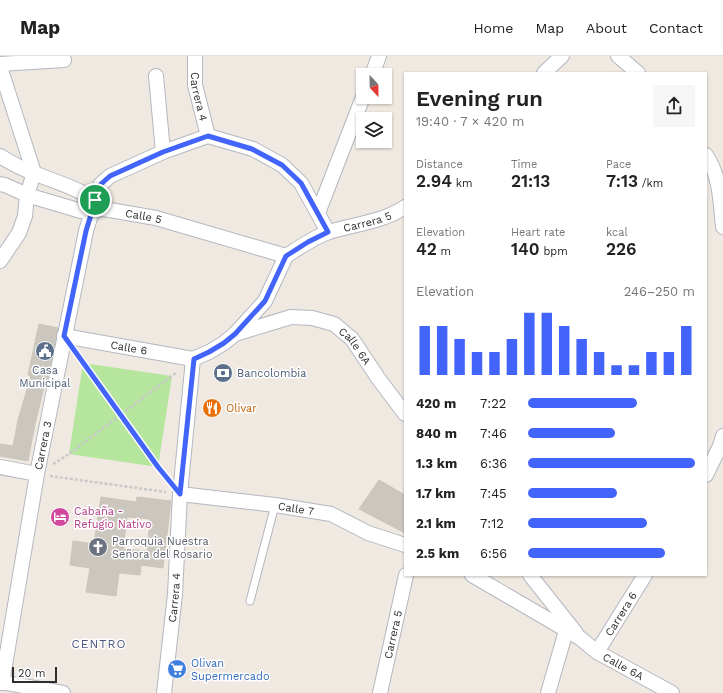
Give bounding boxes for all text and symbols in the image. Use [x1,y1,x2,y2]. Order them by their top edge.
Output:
text: Map [20,16,60,39]
text: Home [473,20,513,36]
text: Map [535,20,564,36]
text: About [586,20,627,36]
text: Contact [649,20,703,36]
north arrow [356,68,392,104]
map controls [356,68,392,148]
street label: Carrera 4 [188,72,210,123]
button: share [653,85,695,127]
text: Evening run [416,86,543,111]
button: layers [356,112,392,148]
text: 19:40 · 7 × 420 m [416,114,524,129]
text: Distance [416,158,463,171]
text: Time [511,158,537,171]
text: Pace [606,158,631,171]
text: 2.94 [416,171,452,191]
text: 21:13 [511,171,550,191]
text: 7:13 [606,171,638,191]
text: km [452,177,473,190]
text: /km [638,177,663,190]
pin [78,183,112,217]
icon: arrive [84,189,106,211]
street label: Calle 5 [124,207,164,226]
street label: Carrera 5 [342,209,394,235]
text: Elevation [416,226,465,239]
text: Heart rate [511,226,565,239]
text: kcal [606,226,628,239]
text: 42 [416,239,437,259]
text: 140 [511,239,540,259]
text: 226 [606,239,637,259]
text: m [437,245,451,258]
text: bpm [540,245,568,258]
text: Elevation [416,284,474,299]
text: 246–250 m [624,284,695,299]
street label: Calle 6A [336,325,373,367]
street label: Calle 6 [109,338,149,358]
public building icon: Casa Municipal [34,340,56,362]
bank icon: Bancolombia [212,362,234,384]
place label: Casa Municipal [19,364,71,390]
place label: Bancolombia [237,367,306,380]
text: 420 m [416,396,456,411]
text: 7:22 [480,396,506,411]
restaurant icon: Olivar [201,397,223,419]
place label: Olivar [226,402,257,415]
street label: Carrera 3 [32,420,55,471]
text: 840 m [416,426,457,441]
text: 7:46 [480,426,507,441]
text: 1.3 km [416,456,457,471]
text: 6:36 [480,456,507,471]
text: 1.7 km [416,486,456,501]
text: 7:45 [480,486,507,501]
street label: Calle 7 [277,500,315,518]
place label: Cabaña - Refugio Nativo [74,505,152,531]
hotel icon: Cabaña - Refugio Nativo [49,506,71,528]
text: 2.1 km [416,516,456,531]
text: 7:12 [480,516,504,531]
place label: Parroquia Nuestra Señora del Rosario [112,535,213,561]
church icon: Parroquia Nuestra Señora del Rosario [87,536,109,558]
text: 2.5 km [416,546,459,561]
text: 6:56 [480,546,507,561]
street label: Carrera 4 [166,572,183,623]
street label: Carrera 6 [603,589,640,639]
street label: Carrera 5 [382,609,405,660]
district label: CENTRO [72,637,126,651]
street label: Calle 6A [600,650,646,683]
place label: Olivan Supermercado [191,657,270,683]
supermarket icon: Olivan Supermercado [166,658,188,680]
scale bar [12,665,57,684]
text: 20 m [18,667,46,680]

